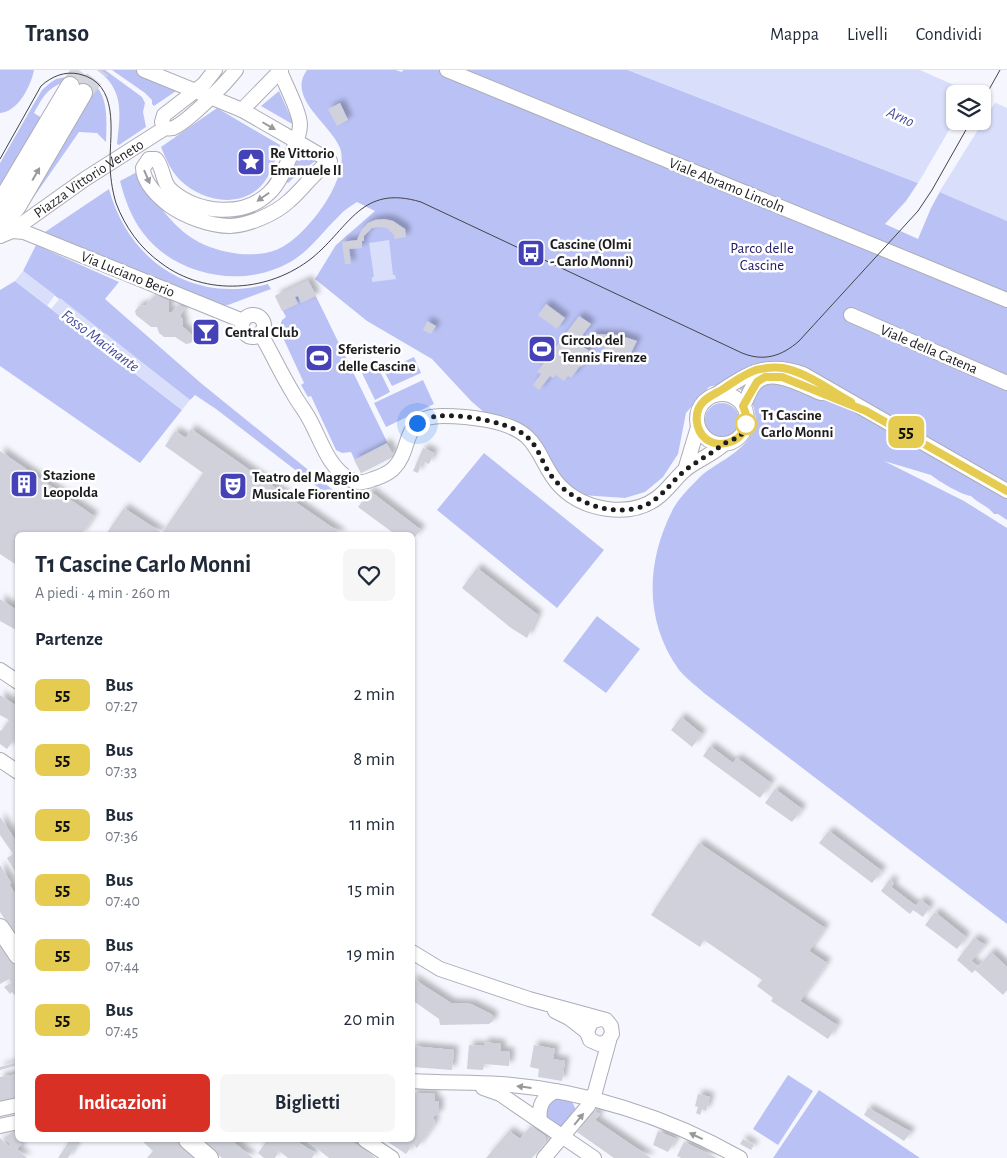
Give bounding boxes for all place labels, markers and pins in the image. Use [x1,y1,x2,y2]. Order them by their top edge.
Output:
place label: Re Vittorio Emanuele II [270,146,342,178]
place icon: Re Vittorio Emanuele II [236,147,266,177]
place label: Cascine (Olmi - Carlo Monni) [550,237,634,269]
bus stop icon: Cascine (Olmi - Carlo Monni) [516,238,546,268]
bar icon: Central Club [191,317,221,347]
place label: Central Club [225,325,299,340]
place label: Circolo del Tennis Firenze [561,333,647,365]
sports icon: Circolo del Tennis Firenze [527,334,557,364]
place label: Sferisterio delle Cascine [338,342,416,374]
sports icon: Sferisterio delle Cascine [304,343,334,373]
place label: T1 Cascine Carlo Monni [761,408,833,440]
marker: T1 Cascine Carlo Monni [735,413,757,435]
place label: Stazione Leopolda [43,468,98,500]
building icon: Stazione Leopolda [9,469,39,499]
place label: Teatro del Maggio Musicale Fiorentino [252,470,370,502]
theatre icon: Teatro del Maggio Musicale Fiorentino [218,471,248,501]

